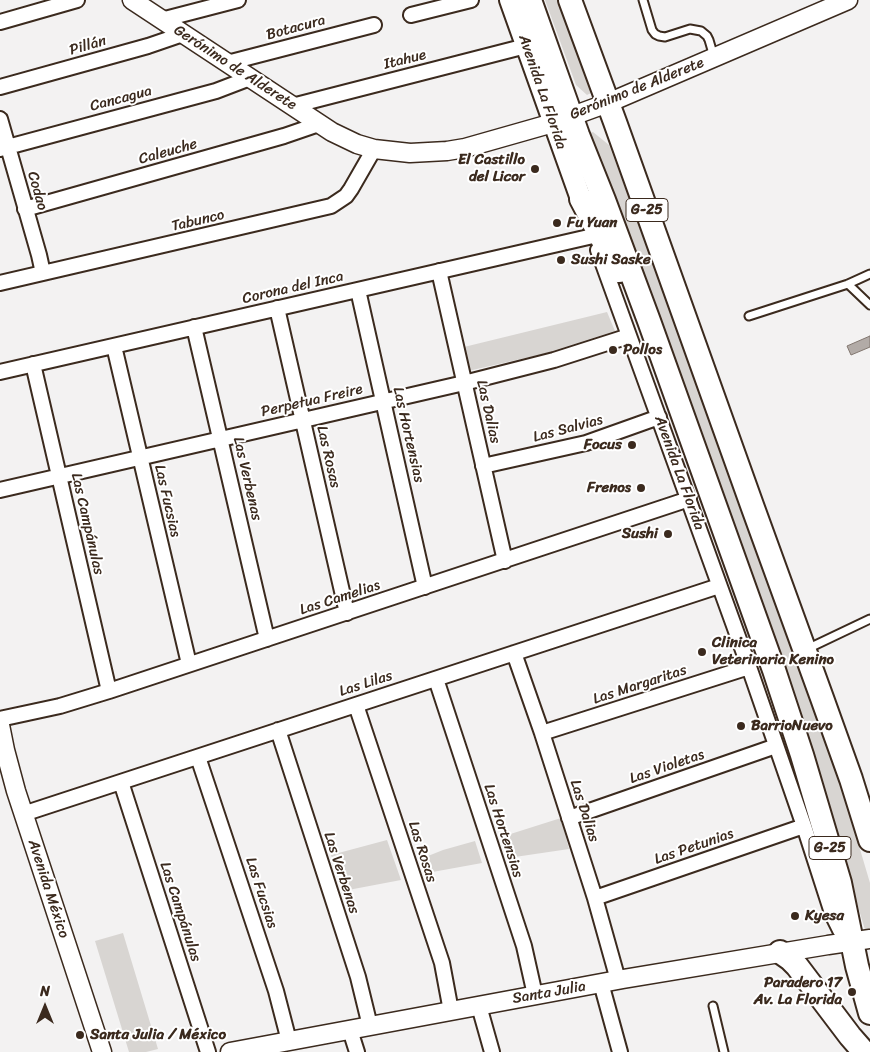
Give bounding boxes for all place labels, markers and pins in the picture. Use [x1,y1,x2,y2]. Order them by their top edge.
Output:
place label: El Castillo del Licor [458,151,525,186]
marker: El Castillo del Licor [529,163,541,175]
place label: Fu Yuan [567,214,617,232]
marker: Fu Yuan [551,217,563,229]
place label: Sushi Saske [571,251,651,269]
marker: Sushi Saske [555,254,567,266]
place label: Pollos [623,341,662,359]
marker: Pollos [607,344,619,356]
place label: Focus [584,436,622,454]
marker: Focus [626,439,638,451]
place label: Frenos [587,479,631,497]
marker: Frenos [635,482,647,494]
place label: Sushi [622,525,658,543]
marker: Sushi [662,528,674,540]
place label: Clinica Veterinaria Kenino [712,634,834,669]
marker: Clinica Veterinaria Kenino [696,646,708,658]
place label: BarrioNuevo [751,717,833,735]
marker: BarrioNuevo [735,720,747,732]
place label: Kyesa [805,907,844,925]
marker: Kyesa [789,910,801,922]
place label: Paradero 17 Av. La Florida [754,974,842,1009]
marker: Paradero 17 Av. La Florida [846,986,858,998]
place label: Santa Julia / México [90,1026,226,1044]
marker: Santa Julia / México [74,1029,86,1041]

